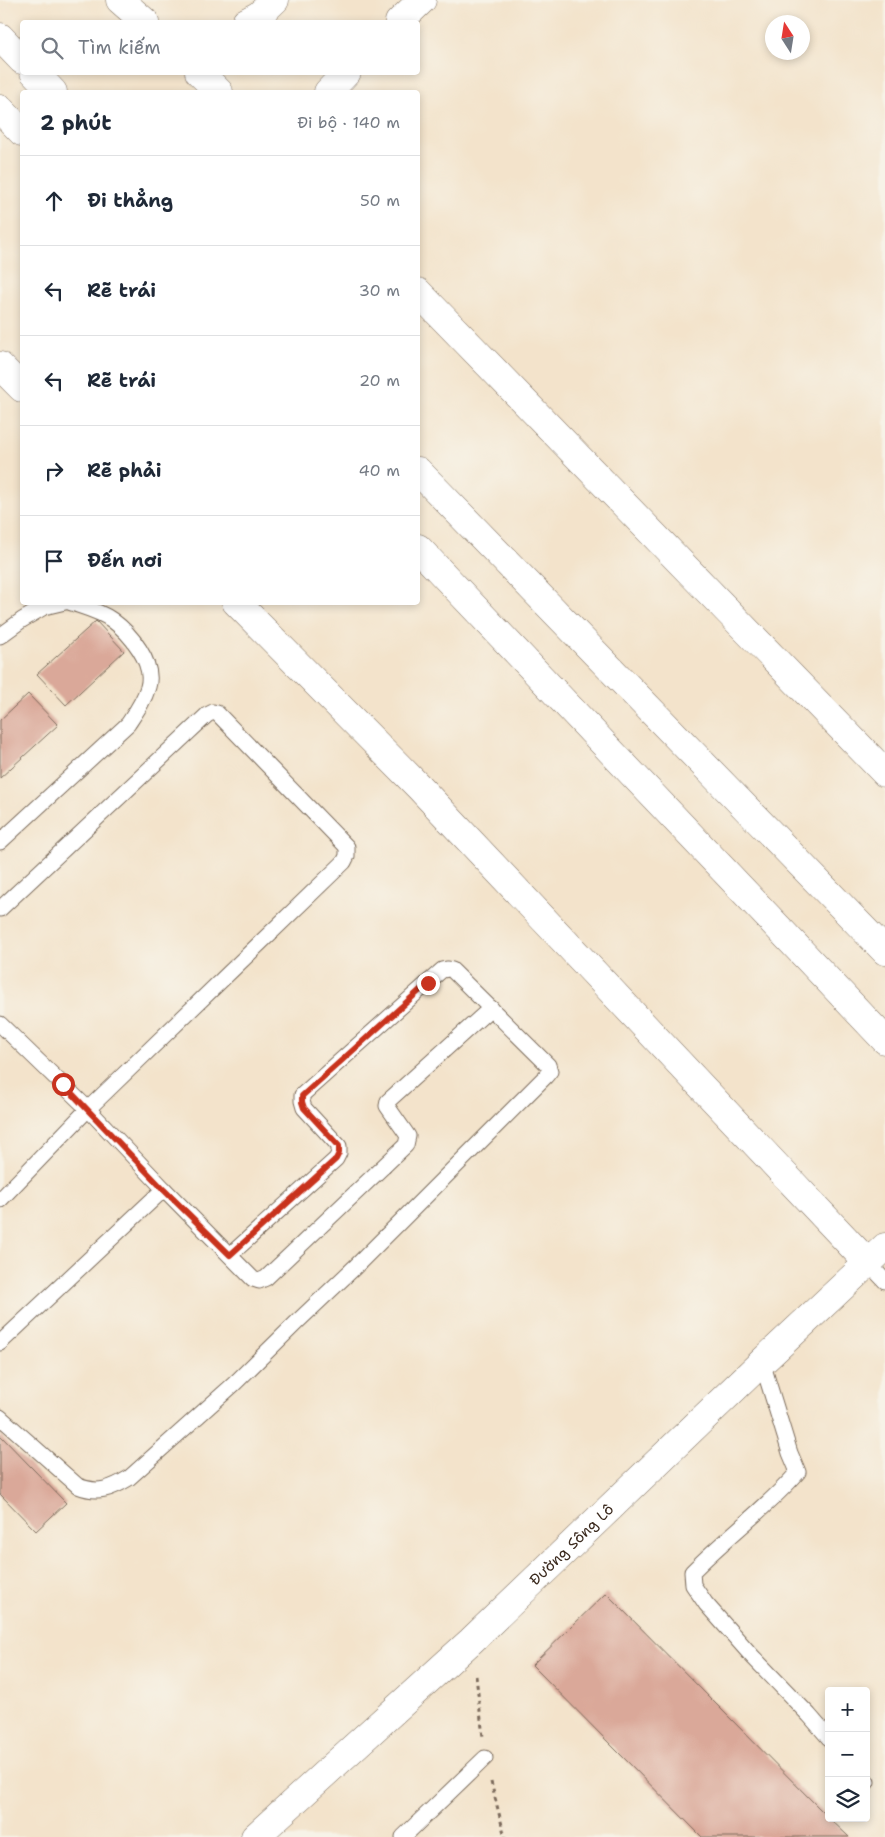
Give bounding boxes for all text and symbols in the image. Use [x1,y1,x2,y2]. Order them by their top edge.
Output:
north arrow [765,15,810,60]
search box [20,20,420,75]
icon: search [38,34,66,62]
text: Tìm kiếm [78,35,161,60]
text: 2 phút [40,109,112,137]
text: Đi bộ · 140 m [297,112,400,133]
icon: ahead [40,187,68,215]
text: Đi thẳng [87,188,173,213]
text: 50 m [360,190,400,211]
icon: left [40,277,68,305]
text: Rẽ trái [87,278,156,303]
text: 30 m [359,280,400,301]
icon: left [40,367,68,395]
text: Rẽ trái [87,368,156,393]
text: 20 m [359,370,400,391]
icon: right [40,457,68,485]
text: Rẽ phải [87,458,162,483]
text: 40 m [358,460,400,481]
icon: arrive [40,547,68,575]
text: Đến nơi [87,548,162,573]
route end [417,972,440,995]
route start [52,1073,75,1096]
street label: Đường Sông Lô [525,1499,618,1590]
map controls [825,1687,870,1822]
button: + [825,1687,870,1732]
button: − [825,1732,870,1777]
button: layers [825,1777,870,1822]

